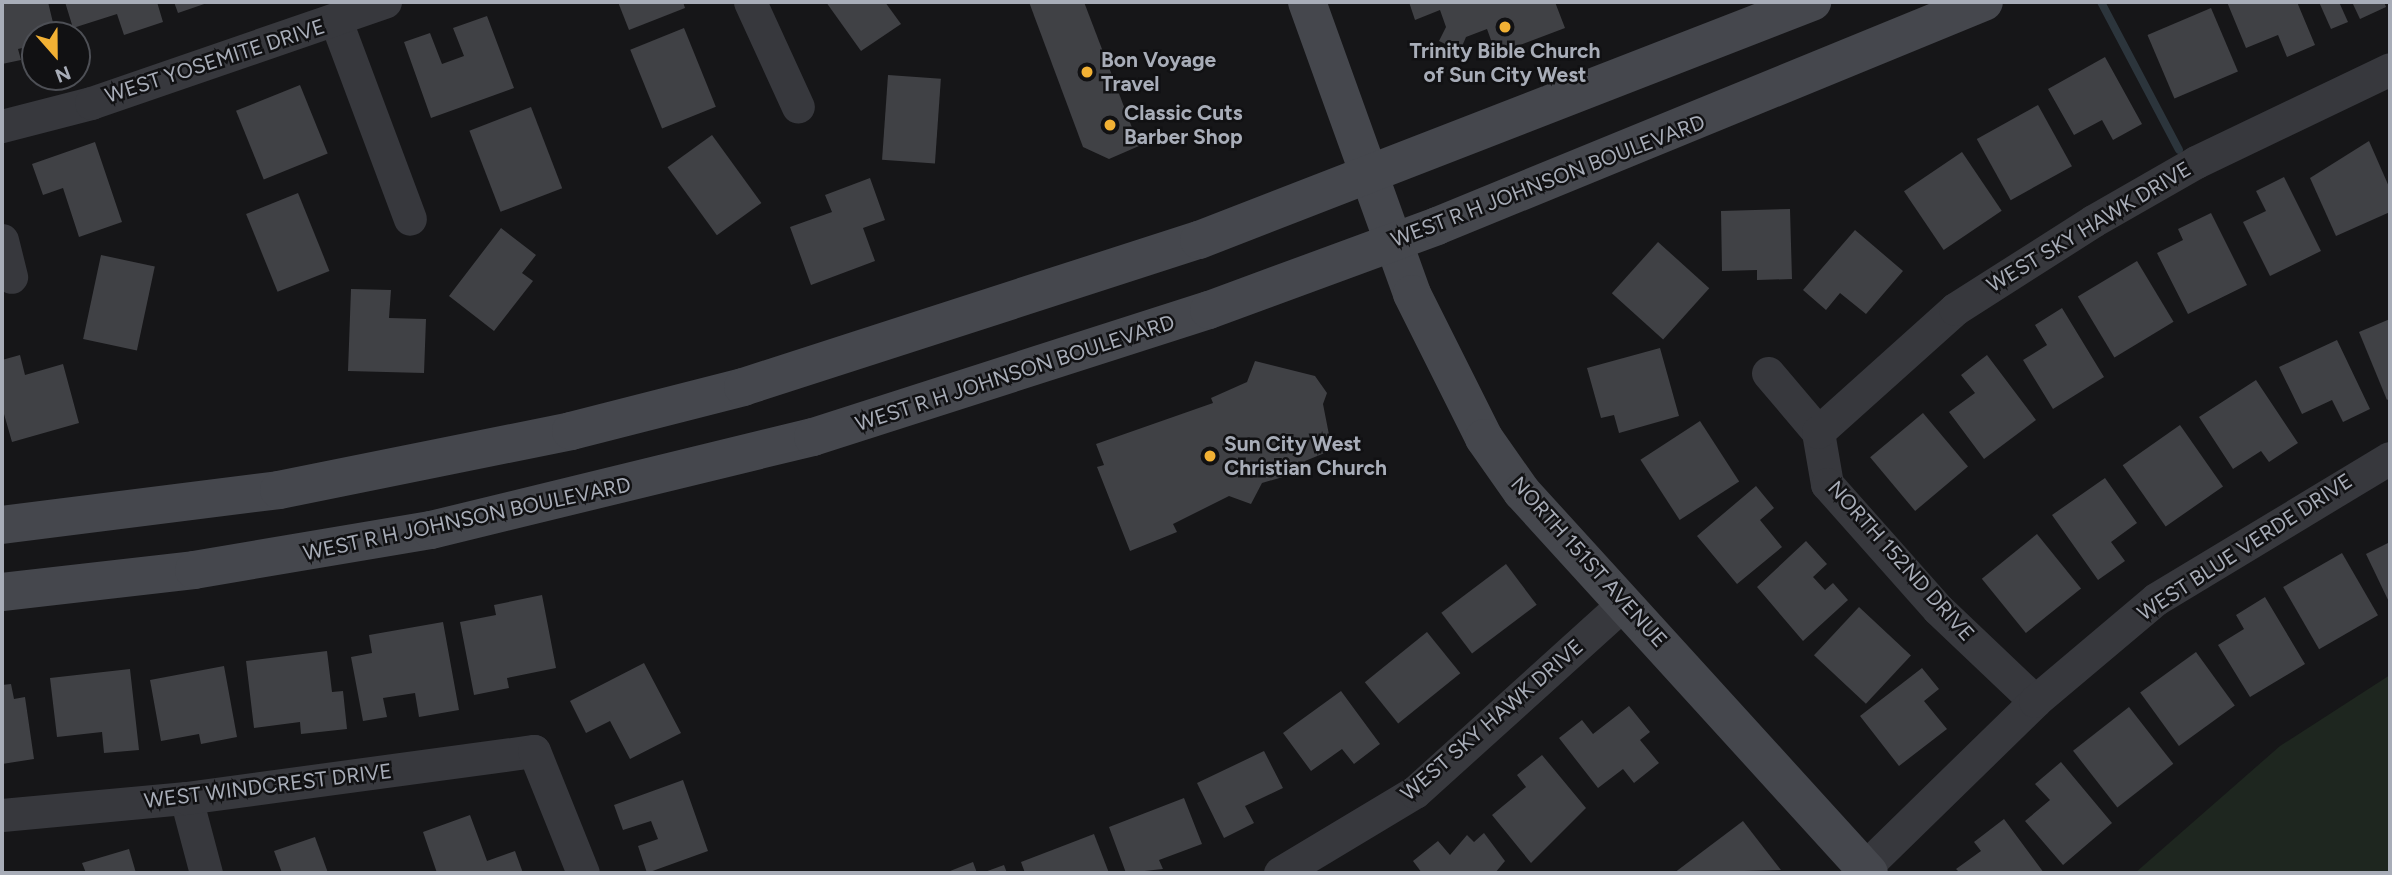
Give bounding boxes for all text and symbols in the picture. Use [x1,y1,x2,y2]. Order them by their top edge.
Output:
street label: WEST YOSEMITE DRIVE [102,14,328,108]
marker: Trinity Bible Church of Sun City West [1497,19,1513,35]
north arrow [21,21,91,91]
place label: Trinity Bible Church of Sun City West [1409,38,1601,88]
place label: Bon Voyage Travel [1101,47,1216,97]
text: N [52,61,74,88]
marker: Bon Voyage Travel [1079,64,1095,80]
place label: Classic Cuts Barber Shop [1124,100,1243,150]
street label: WEST R H JOHNSON BOULEVARD [1388,109,1708,253]
marker: Classic Cuts Barber Shop [1102,117,1118,133]
street label: WEST SKY HAWK DRIVE [1982,156,2196,298]
street label: WEST R H JOHNSON BOULEVARD [852,309,1178,437]
place label: Sun City West Christian Church [1224,431,1387,481]
marker: Sun City West Christian Church [1202,448,1218,464]
street label: WEST BLUE VERDE DRIVE [2133,468,2357,626]
street label: NORTH 151ST AVENUE [1506,471,1672,653]
street label: WEST R H JOHNSON BOULEVARD [301,472,633,566]
street label: NORTH 152ND DRIVE [1822,476,1980,646]
street label: WEST SKY HAWK DRIVE [1396,634,1588,806]
street label: WEST WINDCREST DRIVE [143,758,393,814]

